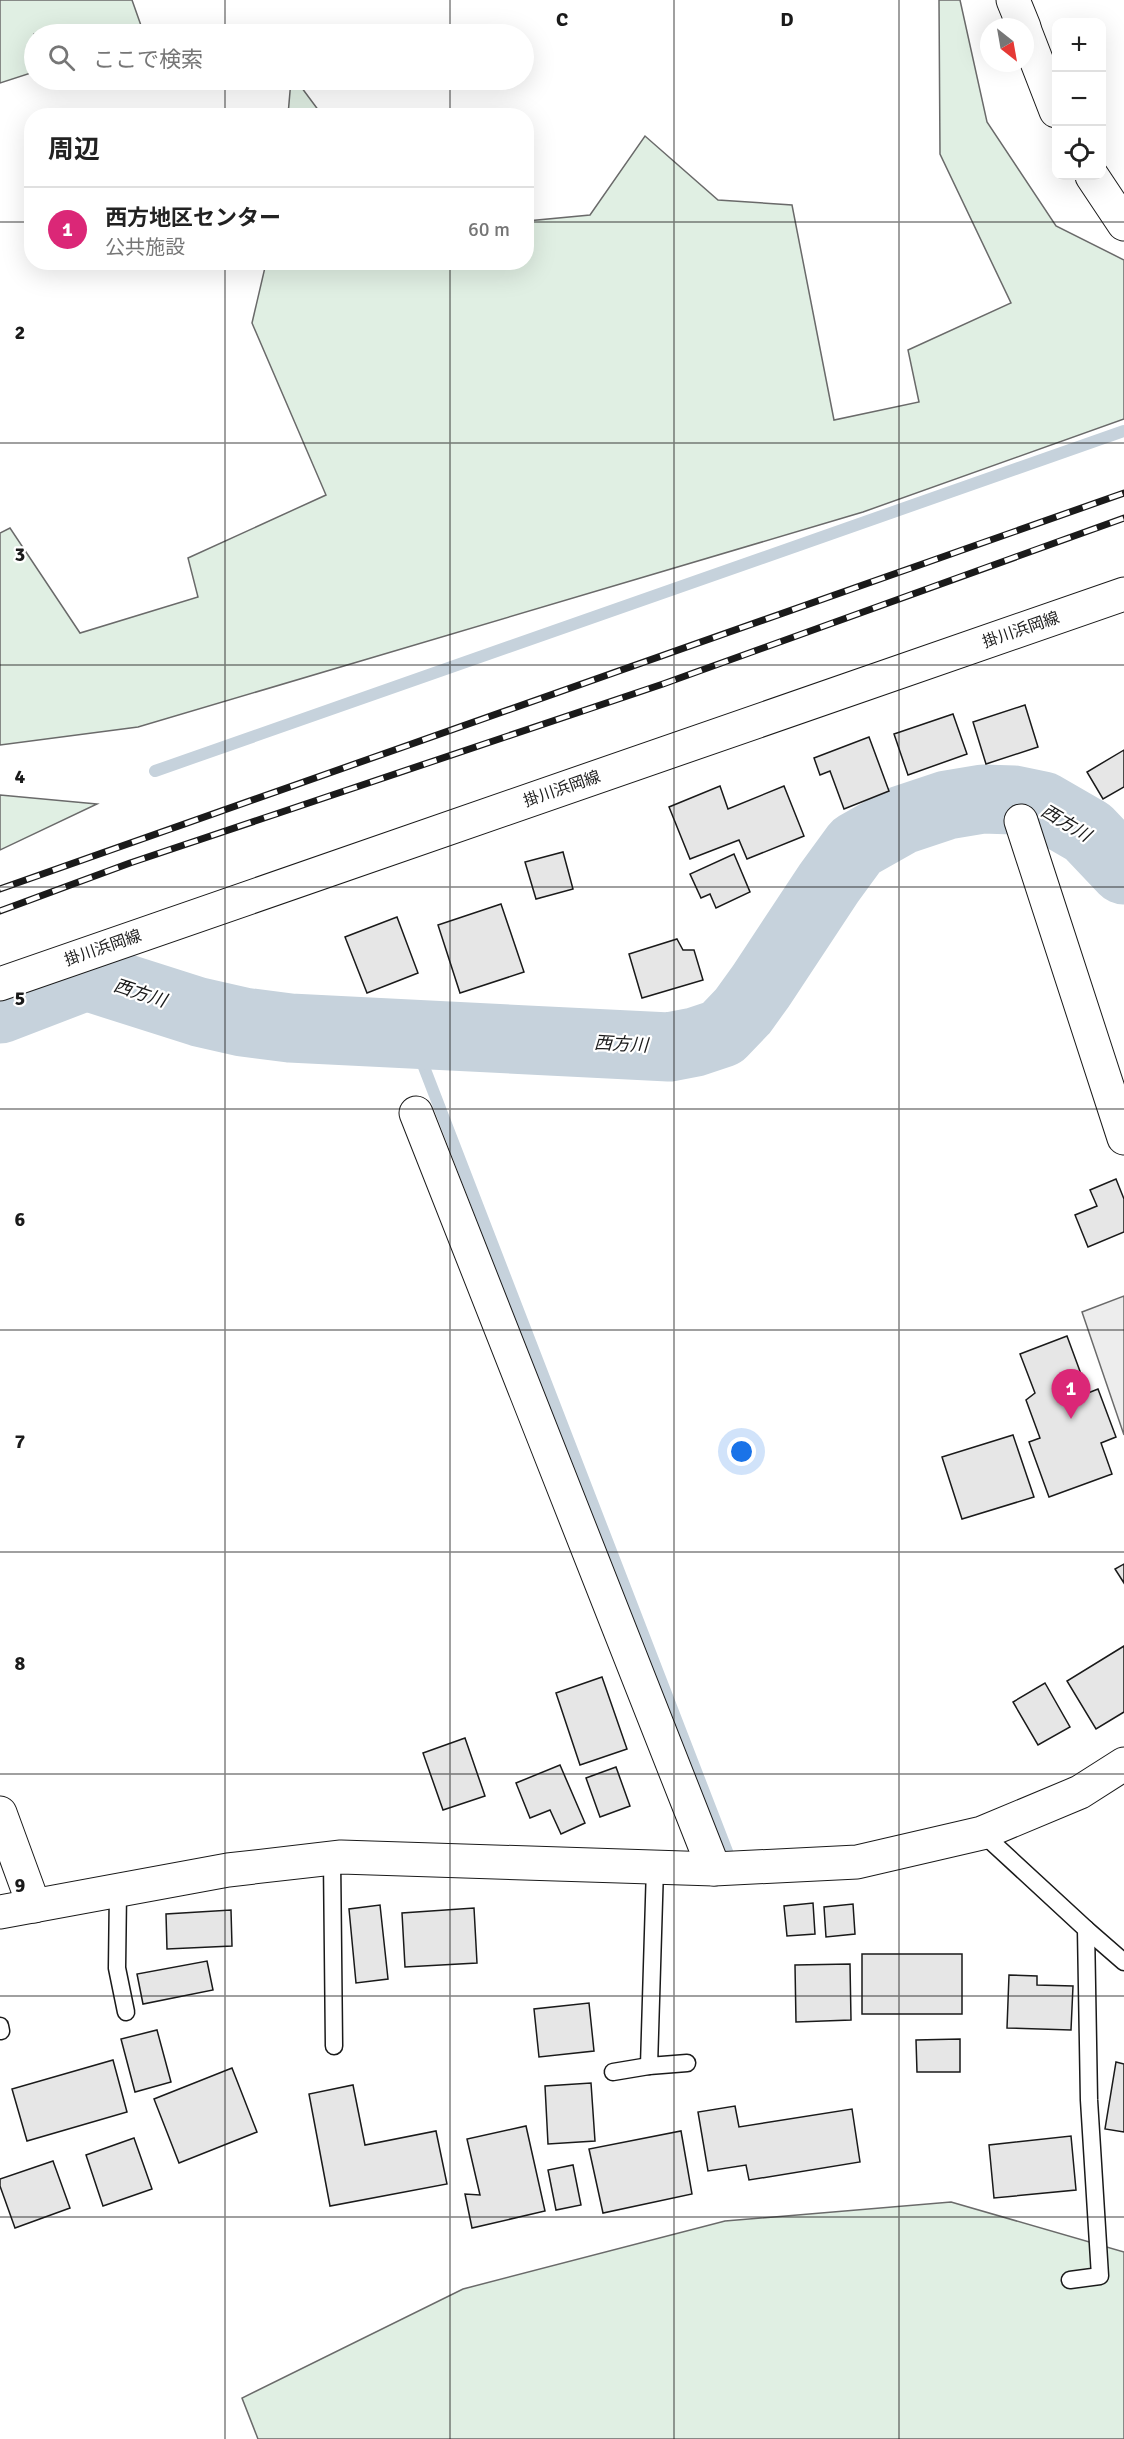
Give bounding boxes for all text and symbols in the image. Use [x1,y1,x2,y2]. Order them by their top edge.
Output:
text: C [556,7,568,32]
text: D [780,7,794,32]
north arrow [980,18,1034,72]
map controls [1052,18,1106,180]
button: + [1052,18,1106,72]
search box [24,24,534,90]
icon: search [45,41,78,74]
text: ここで検索 [93,46,203,73]
button: − [1052,72,1106,126]
button: locate [1052,126,1106,180]
text: 周辺 [48,134,100,166]
text: 西方地区センター [105,204,281,231]
text: 1 [62,217,73,242]
text: 60 m [468,217,510,242]
text: 公共施設 [105,235,185,260]
text: 2 [15,320,25,345]
text: 3 [15,542,25,567]
street label: 掛川浜岡線 [980,608,1062,652]
text: 4 [15,764,26,789]
street label: 掛川浜岡線 [521,767,603,811]
water label: 西方川 [1037,800,1097,847]
street label: 掛川浜岡線 [62,926,144,970]
water label: 西方川 [111,974,171,1012]
text: 5 [15,986,25,1011]
water label: 西方川 [593,1032,651,1057]
text: 6 [15,1207,26,1232]
pin: 1 [1052,1370,1090,1419]
text: 7 [15,1429,26,1454]
your location [727,1437,756,1466]
text: 8 [15,1651,26,1676]
text: 9 [15,1873,26,1898]

